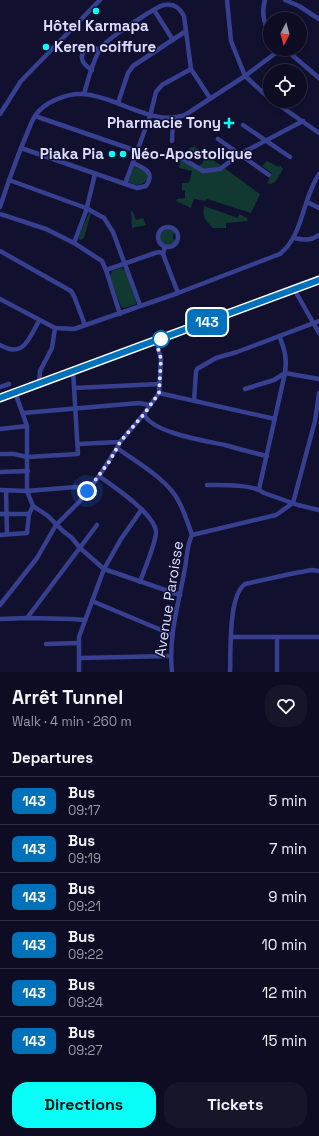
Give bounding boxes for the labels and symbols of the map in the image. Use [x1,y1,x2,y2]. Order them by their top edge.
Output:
marker: Hôtel Karmapa [91,6,101,16]
north arrow [263,12,307,56]
place label: Hôtel Karmapa [43,16,149,35]
place label: Keren coiffure [54,37,157,56]
marker: Keren coiffure [41,42,51,52]
place label: Pharmacie Tony [107,113,221,132]
marker: Pharmacie Tony [224,118,234,128]
place label: Piaka Pia [40,144,104,163]
place label: Néo-Apostolique [131,144,253,163]
marker: Piaka Pia [107,149,117,159]
marker: Néo-Apostolique [118,149,128,159]
line badge: 143 [184,309,230,335]
unlabelled marker [152,330,170,348]
your location [77,481,97,501]
street label: Avenue Paroisse [150,539,187,658]

